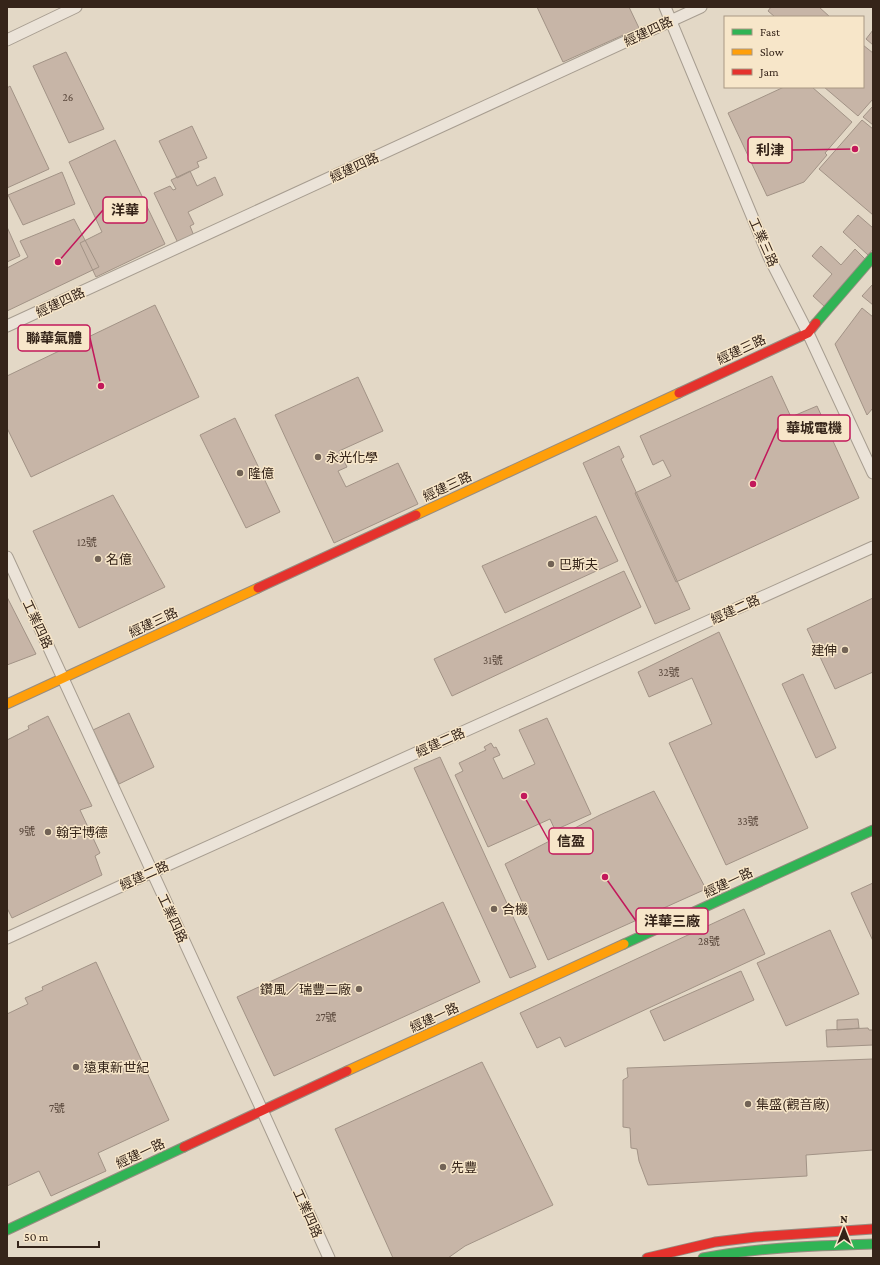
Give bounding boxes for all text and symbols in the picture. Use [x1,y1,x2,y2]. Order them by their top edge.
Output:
street label: 經建四路 [621,14,675,49]
legend [724,16,864,88]
text: Fast [760,25,781,39]
text: Slow [760,45,784,59]
text: Jam [759,65,779,79]
house number: 26 [63,91,73,103]
callout: 利津 [748,137,792,163]
text: 利津 [756,142,784,158]
street label: 經建四路 [327,150,381,185]
callout: 洋華 [103,197,147,223]
text: 洋華 [111,202,139,218]
street label: 工業三路 [746,215,781,269]
street label: 經建四路 [33,285,87,320]
callout: 聯華氣體 [18,325,90,351]
text: 聯華氣體 [26,330,82,346]
street label: 經建三路 [714,332,768,367]
callout: 華城電機 [778,415,850,441]
text: 華城電機 [786,420,842,436]
place label: 永光化學 [326,450,378,465]
marker: 永光化學 [313,452,323,462]
place label: 隆億 [248,466,274,481]
marker: 隆億 [235,468,245,478]
street label: 經建三路 [420,469,474,504]
house number: 12號 [77,536,97,548]
place label: 名億 [106,552,132,567]
marker: 名億 [93,554,103,564]
place label: 巴斯夫 [559,557,598,572]
marker: 巴斯夫 [546,559,556,569]
street label: 經建二路 [708,592,762,627]
street label: 工業四路 [20,597,55,651]
street label: 經建三路 [126,605,180,640]
place label: 建伸 [811,643,837,658]
marker: 建伸 [840,645,850,655]
house number: 31號 [483,654,503,666]
house number: 32號 [658,666,680,678]
street label: 經建二路 [413,725,467,760]
house number: 33號 [737,815,759,827]
house number: 9號 [19,825,35,837]
place label: 翰宇博德 [56,825,108,840]
marker: 翰宇博德 [43,827,53,837]
callout: 信盈 [549,828,593,854]
text: 信盈 [557,833,585,849]
street label: 經建二路 [117,858,171,893]
street label: 經建一路 [701,865,755,900]
street label: 工業四路 [155,891,190,945]
place label: 合機 [502,902,528,917]
marker: 合機 [489,904,499,914]
callout: 洋華三廠 [636,908,708,934]
text: 洋華三廠 [644,913,700,929]
house number: 28號 [698,935,720,947]
place label: 鑽風／瑞豐二廠 [260,982,351,997]
marker: 鑽風／瑞豐二廠 [354,984,364,994]
street label: 經建一路 [407,1000,461,1035]
house number: 27號 [315,1011,337,1023]
place label: 遠東新世紀 [84,1060,149,1075]
marker: 遠東新世紀 [71,1062,81,1072]
place label: 集盛(觀音廠) [756,1097,830,1113]
marker: 集盛(觀音廠) [743,1099,753,1109]
house number: 7號 [49,1102,65,1114]
street label: 經建一路 [113,1136,167,1171]
place label: 先豐 [451,1160,477,1175]
marker: 先豐 [438,1162,448,1172]
street label: 工業四路 [290,1186,325,1240]
north arrow [824,1209,864,1249]
text: N [840,1213,848,1225]
scale bar [18,1223,99,1249]
text: 50 m [24,1230,49,1244]

